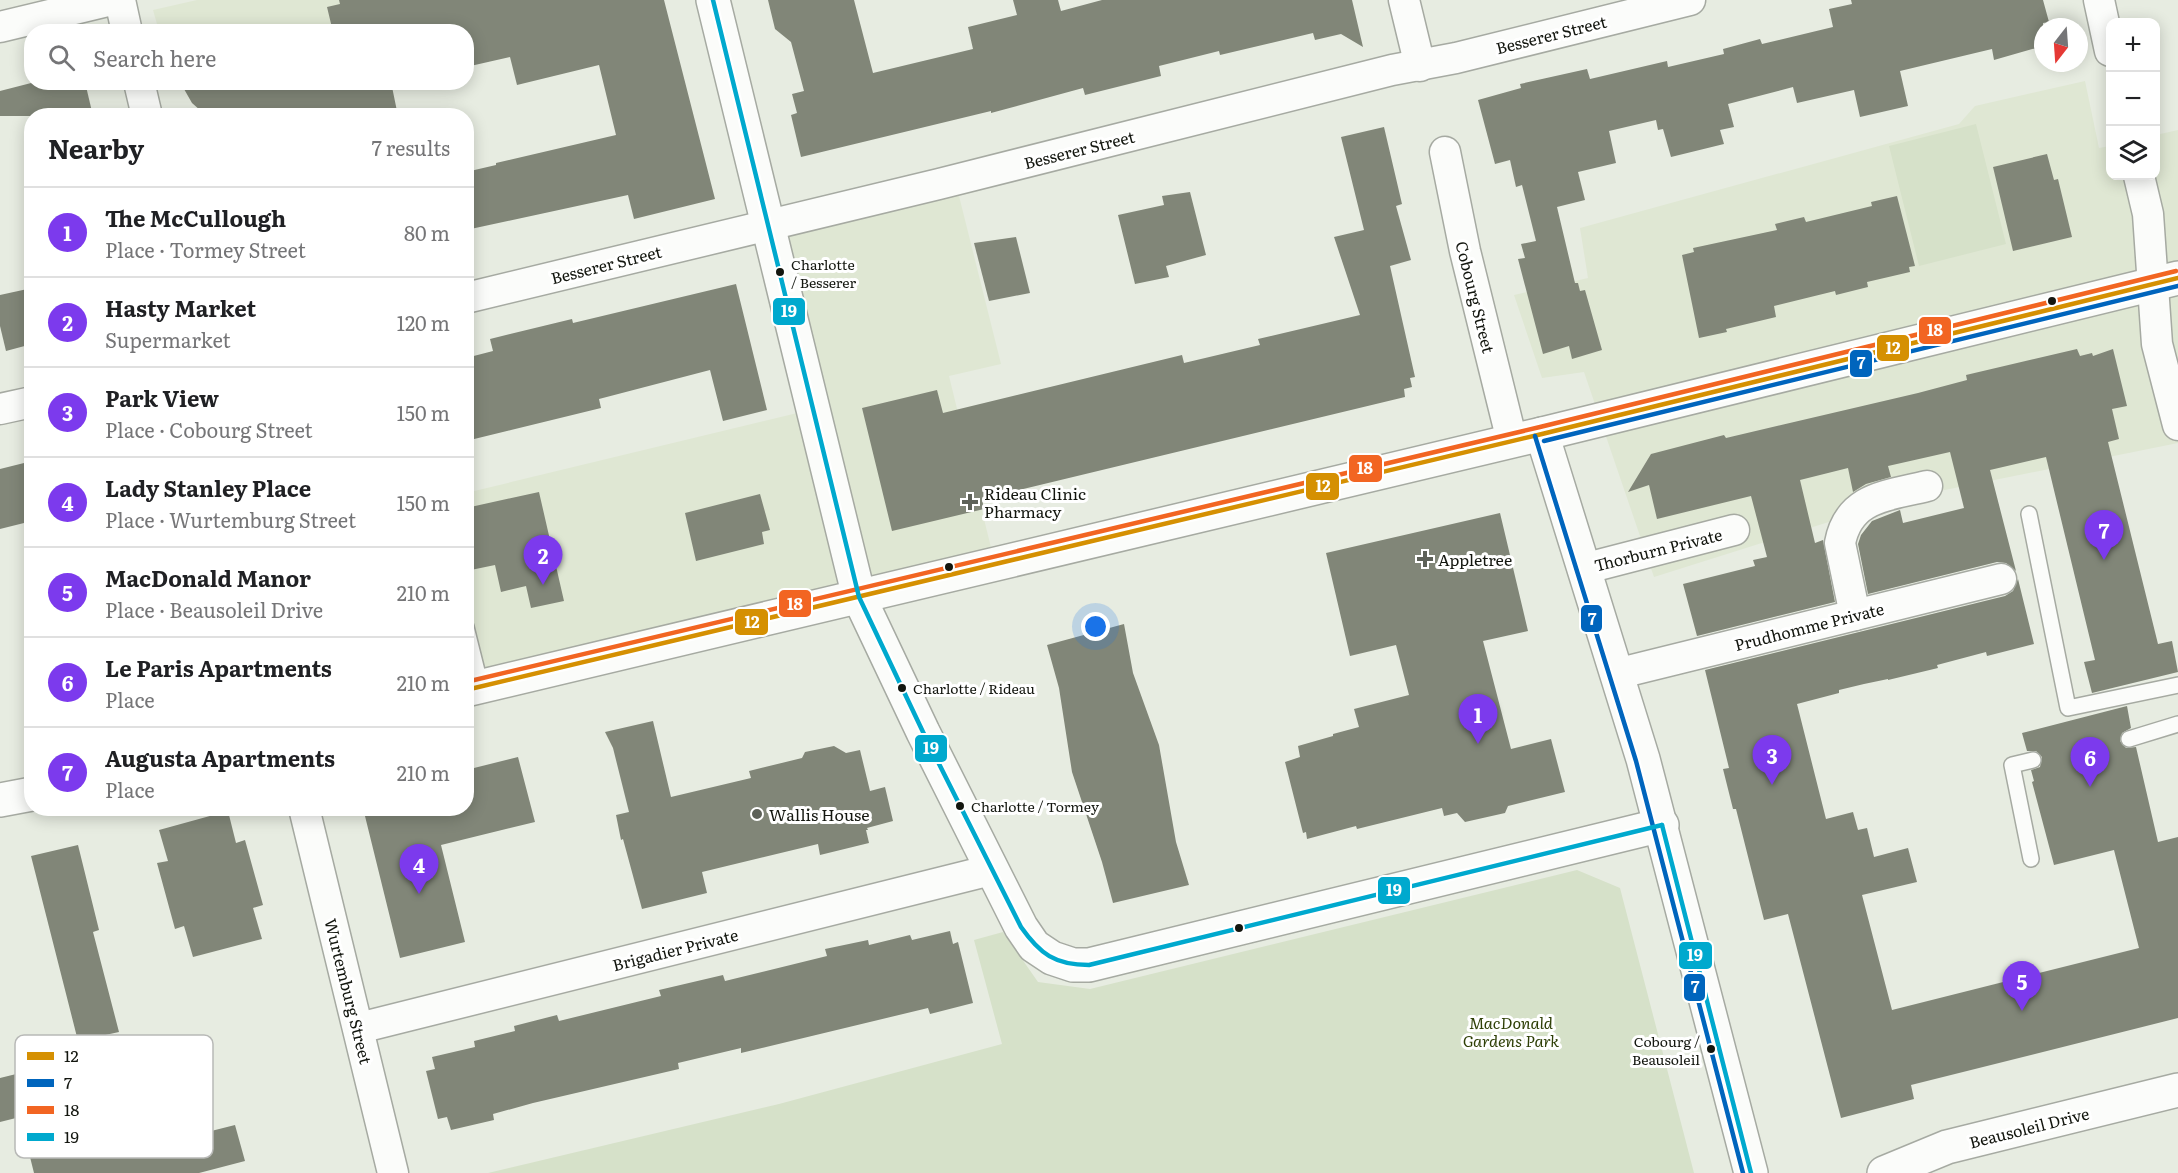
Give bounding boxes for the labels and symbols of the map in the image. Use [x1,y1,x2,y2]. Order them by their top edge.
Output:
street label: Besserer Street [1493,9,1609,59]
north arrow [2034,18,2088,72]
street label: Besserer Street [1021,124,1137,174]
street label: Cobourg Street [1450,238,1502,356]
street label: Besserer Street [548,239,664,289]
place label: Charlotte / Besserer [791,254,856,292]
marker: Charlotte / Besserer [774,266,786,278]
unlabelled marker [2046,295,2058,307]
line badge: 19 [772,297,806,326]
text: 19 [781,298,797,322]
line badge: 18 [1918,316,1952,345]
text: 18 [1927,317,1944,341]
line badge: 12 [1876,334,1910,362]
text: 12 [1885,335,1901,359]
line badge: 7 [1849,349,1873,378]
text: 7 [1857,350,1866,374]
line badge: 18 [1348,454,1383,483]
text: 18 [1357,455,1374,479]
line badge: 12 [1305,472,1340,501]
text: 12 [1315,473,1331,497]
place label: Rideau Clinic Pharmacy [984,481,1086,523]
marker: Rideau Clinic Pharmacy [961,493,979,511]
pin: 7 [2084,510,2124,560]
street label: Thorburn Private [1591,521,1725,577]
pin: 2 [524,536,562,585]
place label: Appletree [1438,547,1512,571]
marker: Appletree [1416,550,1434,568]
unlabelled marker [943,561,955,573]
line badge: 18 [778,589,812,618]
text: 18 [787,591,804,615]
street label: Prudhomme Private [1732,596,1886,656]
line badge: 7 [1580,604,1603,633]
text: 7 [1588,606,1597,630]
line badge: 12 [734,608,769,636]
text: 12 [744,609,760,633]
your location [1081,612,1110,641]
place label: Charlotte / Rideau [913,678,1035,698]
marker: Charlotte / Rideau [896,682,908,694]
pin: 1 [1458,694,1498,744]
line badge: 19 [914,734,948,763]
text: 19 [923,735,939,759]
pin: 3 [1752,736,1792,785]
pin: 6 [2070,738,2110,787]
place label: Charlotte / Tormey [971,796,1100,816]
marker: Charlotte / Tormey [954,800,966,812]
place label: Wallis House [769,802,870,826]
marker: Wallis House [750,807,764,821]
pin: 4 [400,844,438,894]
line badge: 19 [1377,876,1411,905]
text: 19 [1386,877,1402,901]
street label: Wurtemburg Street [319,916,379,1067]
street label: Brigadier Private [610,922,740,976]
unlabelled marker [1233,922,1245,934]
line badge: 19 [1678,941,1713,970]
text: 19 [1687,942,1703,966]
pin: 5 [2002,962,2042,1011]
line badge: 7 [1683,973,1706,1002]
text: 7 [1691,974,1700,998]
park label: MacDonald Gardens Park [1463,1010,1559,1052]
place label: Cobourg / Beausoleil [1632,1031,1700,1069]
legend [15,1035,213,1158]
text: 12 [64,1043,79,1067]
marker: Cobourg / Beausoleil [1705,1043,1717,1055]
text: 7 [64,1070,72,1094]
text: 18 [64,1097,80,1121]
street label: Beausoleil Drive [1966,1100,2092,1154]
text: 19 [64,1124,79,1148]

